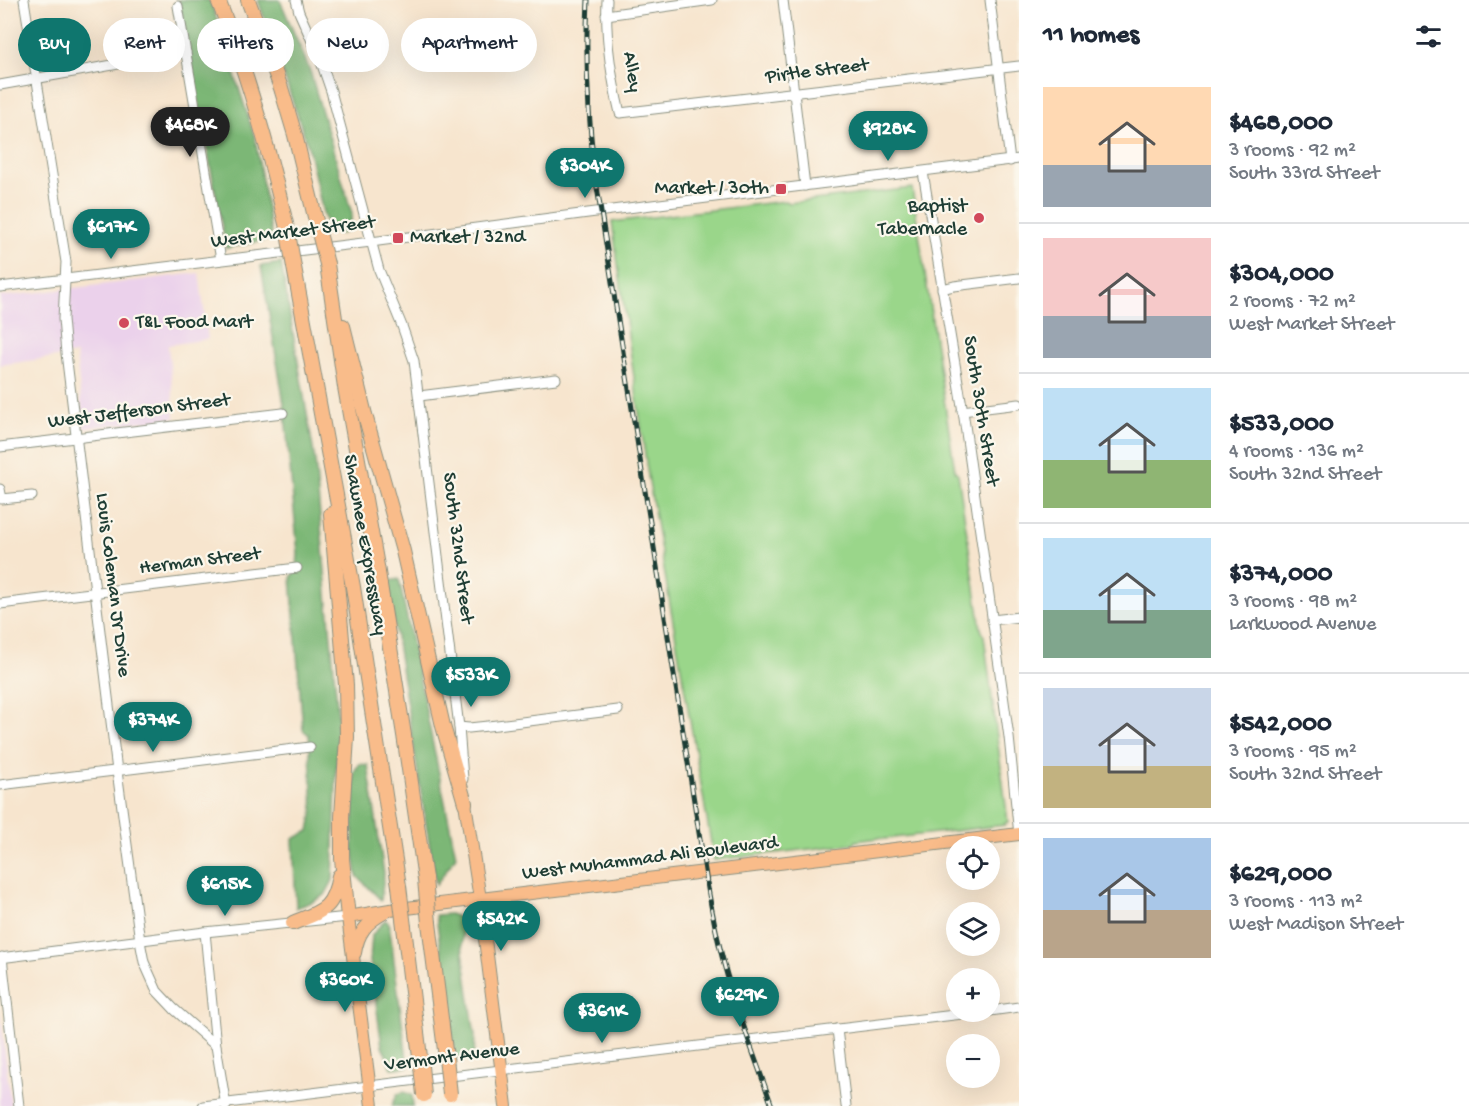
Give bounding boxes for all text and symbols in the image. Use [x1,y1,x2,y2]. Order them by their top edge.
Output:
chip: Buy [18,18,91,72]
chip: Rent [103,18,185,72]
chip: Filters [197,18,294,72]
chip: New [306,18,389,72]
chip: Apartment [401,18,537,72]
icon: filters [1412,20,1445,53]
text: 11 homes [1043,21,1139,52]
street label: Alley [616,50,646,94]
street label: Pirtle Street [763,54,872,90]
pin: $468K [148,107,232,158]
text: $468,000 [1229,109,1333,140]
pin: $928K [846,111,930,162]
icon: home [1091,111,1163,183]
text: $468K [165,115,215,138]
text: $928K [863,119,913,142]
text: 3 rooms · 92 m² [1229,140,1356,163]
pin: $304K [543,148,627,199]
text: $304K [559,156,611,179]
text: South 33rd Street [1229,163,1379,186]
place label: Market / 30th [655,178,769,201]
marker: Market / 30th [774,182,788,196]
place label: Baptist Tabernacle [877,196,969,242]
pin: $617K [69,209,153,260]
street label: West Market Street [210,211,378,254]
marker: Baptist Tabernacle [972,211,986,225]
text: $617K [87,217,135,240]
place label: Market / 32nd [410,227,527,250]
marker: Market / 32nd [391,231,405,245]
text: $304,000 [1229,260,1334,291]
icon: home [1091,262,1163,334]
text: 2 rooms · 72 m² [1229,291,1356,314]
place label: T&L Food Mart [135,312,254,335]
text: West Market Street [1229,314,1394,337]
marker: T&L Food Mart [117,316,131,330]
street label: South 30th Street [957,334,1003,489]
street label: West Jefferson Street [47,389,233,435]
text: $533,000 [1229,410,1334,441]
icon: home [1091,412,1163,484]
text: 4 rooms · 136 m² [1229,441,1364,464]
street label: Shawnee Expressway [337,453,391,637]
text: South 32nd Street [1229,464,1381,487]
street label: South 32nd Street [436,471,478,627]
street label: Louis Coleman Jr Drive [89,492,135,679]
street label: Herman Street [138,543,264,581]
text: $374,000 [1229,560,1332,591]
icon: home [1091,562,1163,634]
text: 3 rooms · 98 m² [1229,591,1357,614]
text: Larkwood Avenue [1229,614,1376,637]
pin: $533K [429,657,513,708]
text: $533K [445,665,497,688]
pin: $374K [111,702,195,753]
text: $374K [128,710,178,733]
text: $542,000 [1229,710,1332,741]
icon: home [1091,712,1163,784]
text: 3 rooms · 95 m² [1229,741,1357,764]
text: South 32nd Street [1229,764,1381,787]
street label: West Muhammad Ali Boulevard [521,832,781,886]
map controls [946,836,1000,1088]
button: locate [946,836,1000,890]
text: $629,000 [1229,860,1332,891]
icon: home [1091,862,1163,934]
pin: $615K [183,866,267,917]
text: $615K [201,874,249,897]
text: 3 rooms · 113 m² [1229,891,1363,914]
pin: $542K [459,901,543,952]
button: layers [946,902,1000,956]
text: $542K [476,909,526,932]
text: West Madison Street [1229,914,1403,937]
pin: $360K [303,962,387,1013]
button: + [946,968,1000,1022]
text: $360K [319,970,371,993]
pin: $629K [698,977,782,1028]
text: $629K [715,985,765,1008]
pin: $361K [560,993,644,1044]
text: $361K [578,1001,626,1024]
button: − [946,1034,1000,1088]
street label: Vermont Avenue [382,1038,521,1078]

